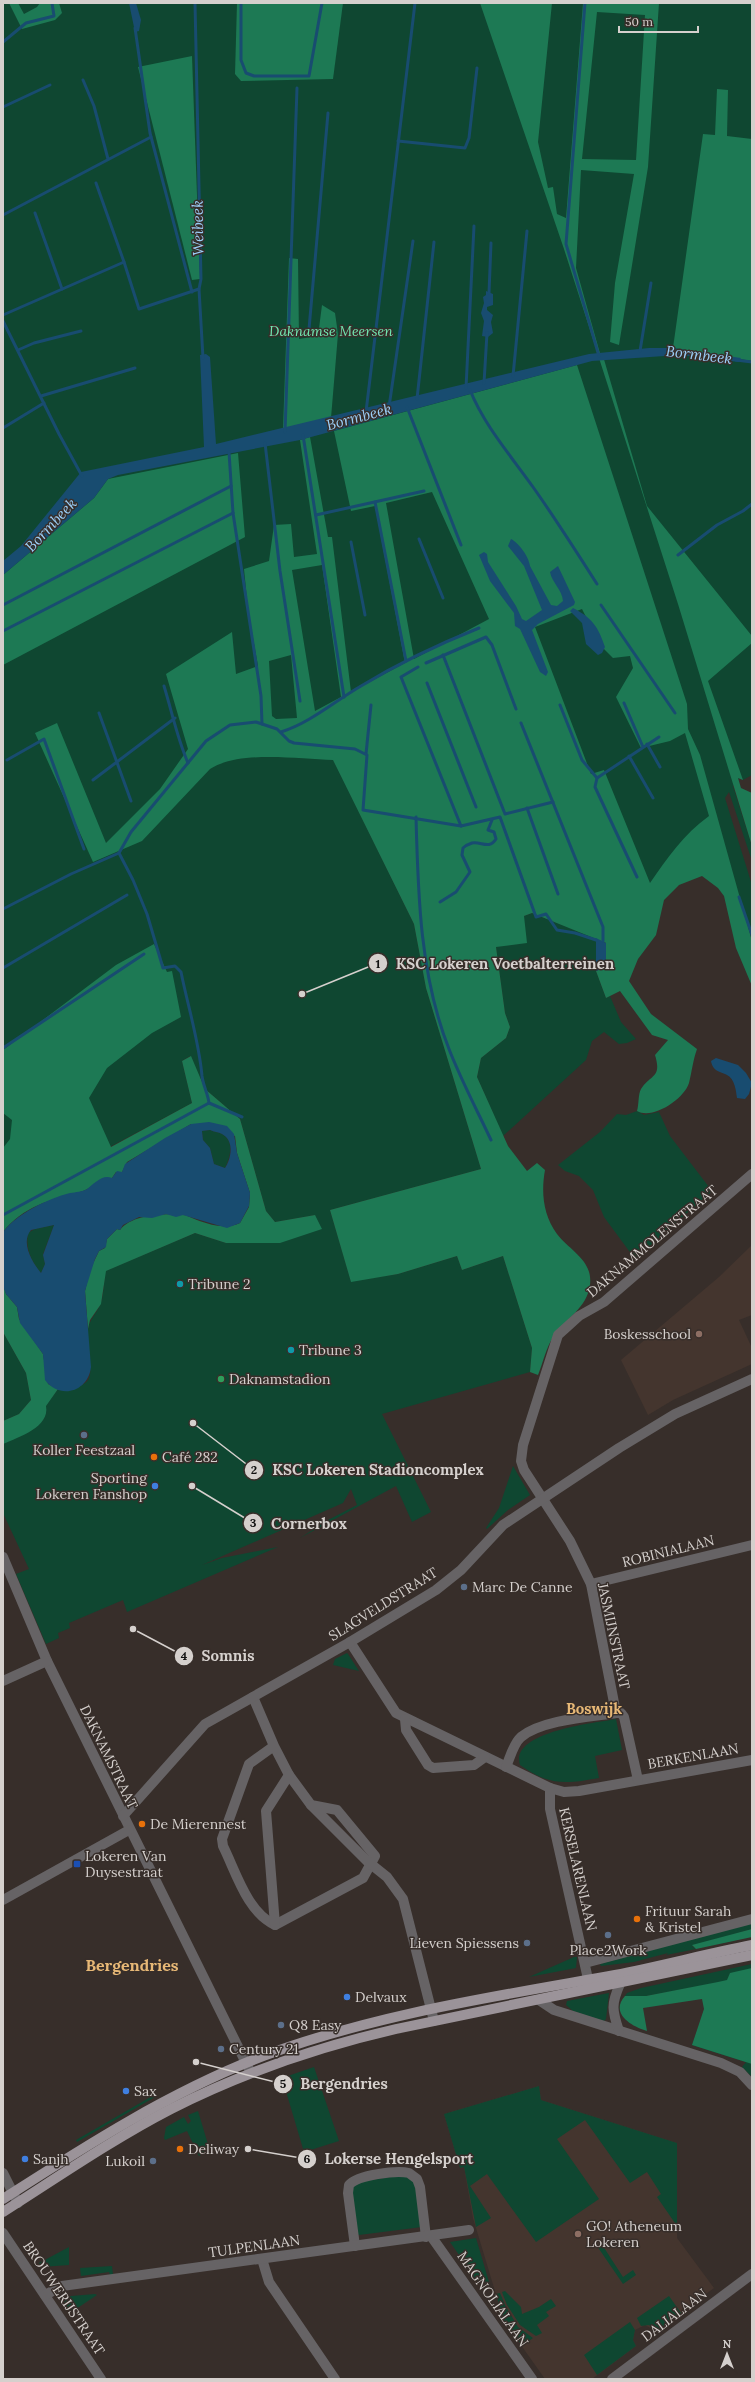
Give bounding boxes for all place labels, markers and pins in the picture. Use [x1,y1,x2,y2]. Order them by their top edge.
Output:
callout: KSC Lokeren Voetbalterreinen [368,950,622,977]
place label: Tribune 2 [188,1275,251,1293]
marker: Tribune 2 [175,1279,185,1289]
place label: Boskesschool [604,1325,691,1343]
marker: Boskesschool [694,1329,704,1339]
place label: Tribune 3 [299,1341,362,1359]
marker: Tribune 3 [286,1345,296,1355]
place label: Daknamstadion [229,1370,331,1388]
marker: Daknamstadion [216,1374,226,1384]
marker: Koller Feestzaal [79,1430,89,1440]
place label: Koller Feestzaal [33,1441,135,1459]
place label: Café 282 [162,1448,218,1466]
marker: Café 282 [149,1452,159,1462]
callout: KSC Lokeren Stadioncomplex [244,1456,491,1483]
place label: Sporting Lokeren Fanshop [36,1469,147,1503]
marker: Sporting Lokeren Fanshop [150,1481,160,1491]
callout: Cornerbox [243,1510,355,1537]
place label: Marc De Canne [472,1578,573,1596]
marker: Marc De Canne [459,1582,469,1592]
callout: Somnis [174,1642,263,1669]
place label: De Mierennest [150,1815,247,1833]
marker: De Mierennest [137,1819,147,1829]
place label: Lokeren Van Duysestraat [85,1847,167,1881]
marker: Lokeren Van Duysestraat [72,1859,82,1869]
place label: Frituur Sarah & Kristel [645,1902,731,1936]
marker: Frituur Sarah & Kristel [632,1914,642,1924]
marker: Place2Work [603,1930,613,1940]
place label: Lieven Spiessens [409,1934,519,1952]
marker: Lieven Spiessens [522,1938,532,1948]
place label: Place2Work [569,1941,647,1959]
place label: Delvaux [355,1988,407,2006]
marker: Delvaux [342,1992,352,2002]
place label: Q8 Easy [289,2016,342,2034]
marker: Q8 Easy [276,2020,286,2030]
place label: Century 21 [229,2040,299,2058]
marker: Century 21 [216,2044,226,2054]
callout: Bergendries [273,2070,396,2097]
place label: Sax [134,2082,157,2100]
marker: Sax [121,2086,131,2096]
place label: Deliway [188,2140,240,2158]
marker: Deliway [175,2144,185,2154]
callout: Lokerse Hengelsport [297,2146,482,2173]
place label: Sanjh [33,2150,69,2168]
place label: Lukoil [105,2152,145,2170]
marker: Sanjh [20,2154,30,2164]
marker: Lukoil [148,2156,158,2166]
place label: GO! Atheneum Lokeren [586,2217,683,2251]
marker: GO! Atheneum Lokeren [573,2229,583,2239]

